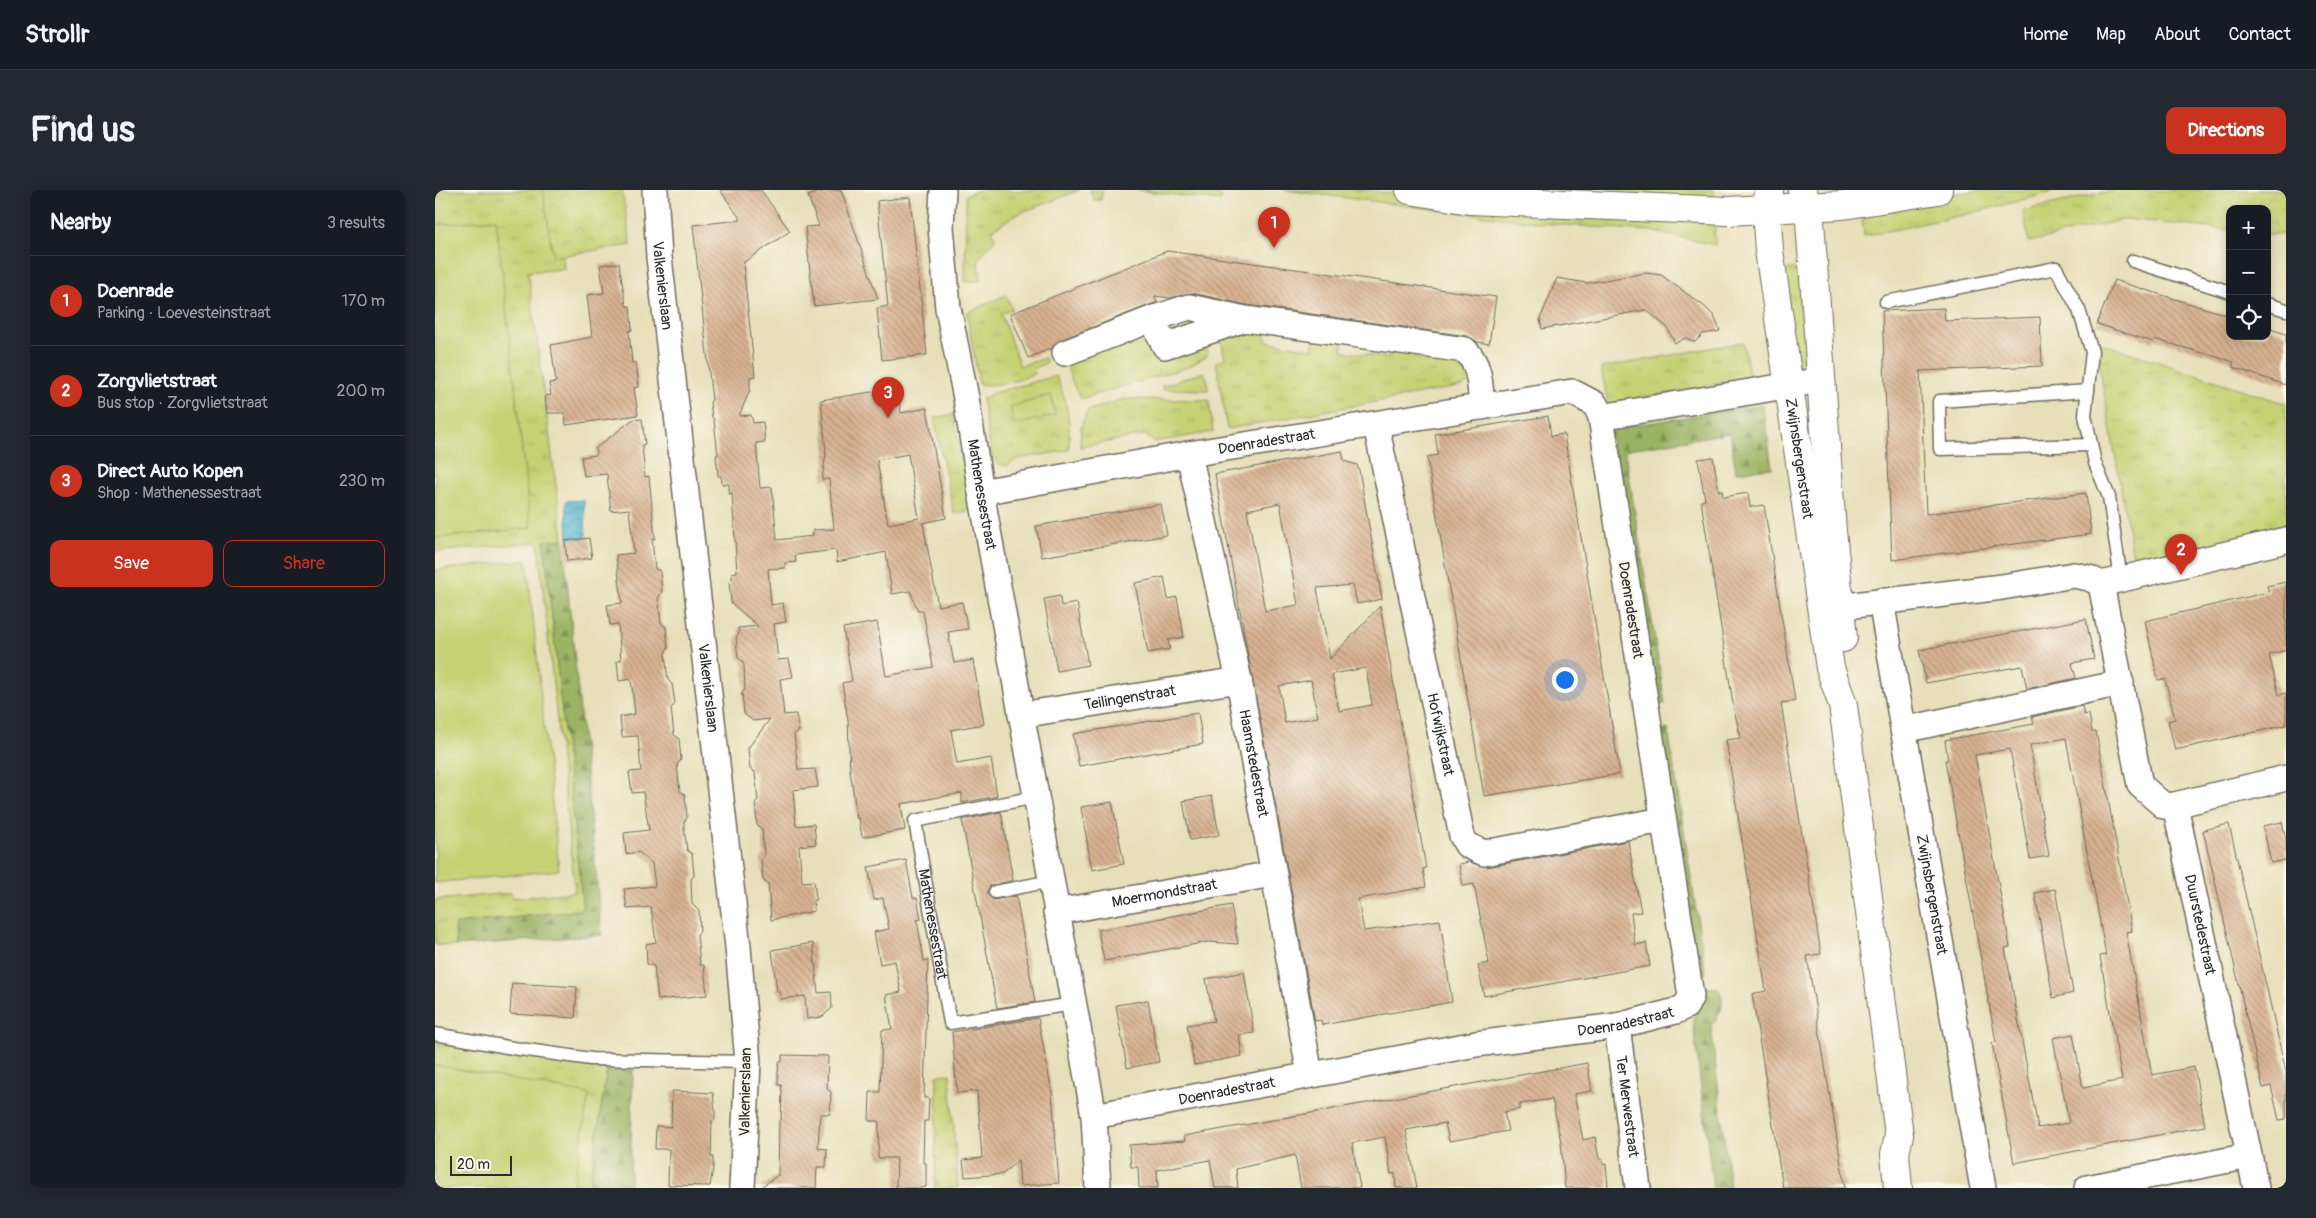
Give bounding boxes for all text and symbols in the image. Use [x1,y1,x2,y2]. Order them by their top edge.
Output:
text: Strollr [25,20,90,49]
text: Home [2023,23,2068,46]
text: Map [2096,23,2126,46]
text: About [2154,23,2200,46]
text: Contact [2228,23,2291,46]
button: Directions [2166,107,2286,154]
text: Find us [30,108,135,152]
map controls [2226,205,2271,340]
button: + [2226,205,2271,250]
pin: 1 [1258,207,1290,248]
text: Nearby [50,209,111,236]
text: 3 results [327,213,385,233]
street label: Valkenierslaan [648,241,676,331]
button: − [2226,250,2271,295]
text: Doenrade [97,279,173,303]
text: 1 [63,291,69,311]
text: 170 m [342,291,385,311]
button: locate [2226,295,2271,340]
text: Parking · Loevesteinstraat [97,303,271,323]
text: Zorgvlietstraat [97,369,217,393]
pin: 3 [872,377,904,418]
text: 2 [62,381,70,401]
text: 200 m [337,381,385,401]
text: Bus stop · Zorgvlietstraat [97,393,268,413]
street label: Zwijnsbergenstraat [1781,397,1817,521]
street label: Doenradestraat [1217,425,1317,459]
street label: Mathenessestraat [963,438,1000,552]
text: Direct Auto Kopen [97,459,243,483]
text: 3 [62,471,70,491]
text: 230 m [339,471,385,491]
text: Shop · Mathenessestraat [97,483,262,503]
pin: 2 [2165,534,2197,575]
button: Save [50,540,213,587]
button: Share [223,540,385,587]
street label: Doenradestraat [1613,560,1648,661]
street label: Valkenierslaan [693,643,722,734]
your location [1552,667,1578,693]
street label: Teilingenstraat [1082,681,1178,715]
street label: Hofwijkstraat [1422,691,1458,779]
street label: Haamstedestraat [1234,708,1273,820]
street label: Zwijnsbergenstraat [1912,833,1951,957]
street label: Mathenessestraat [913,867,951,982]
street label: Duurstedestraat [2180,873,2220,978]
street label: Moermondstraat [1110,875,1219,912]
street label: Doenradestraat [1576,1003,1677,1041]
street label: Valkenierslaan [735,1047,756,1137]
street label: Ter Merwestraat [1611,1054,1643,1159]
street label: Doenradestraat [1177,1073,1278,1110]
scale bar [450,1153,513,1176]
text: 20 m [457,1156,490,1173]

